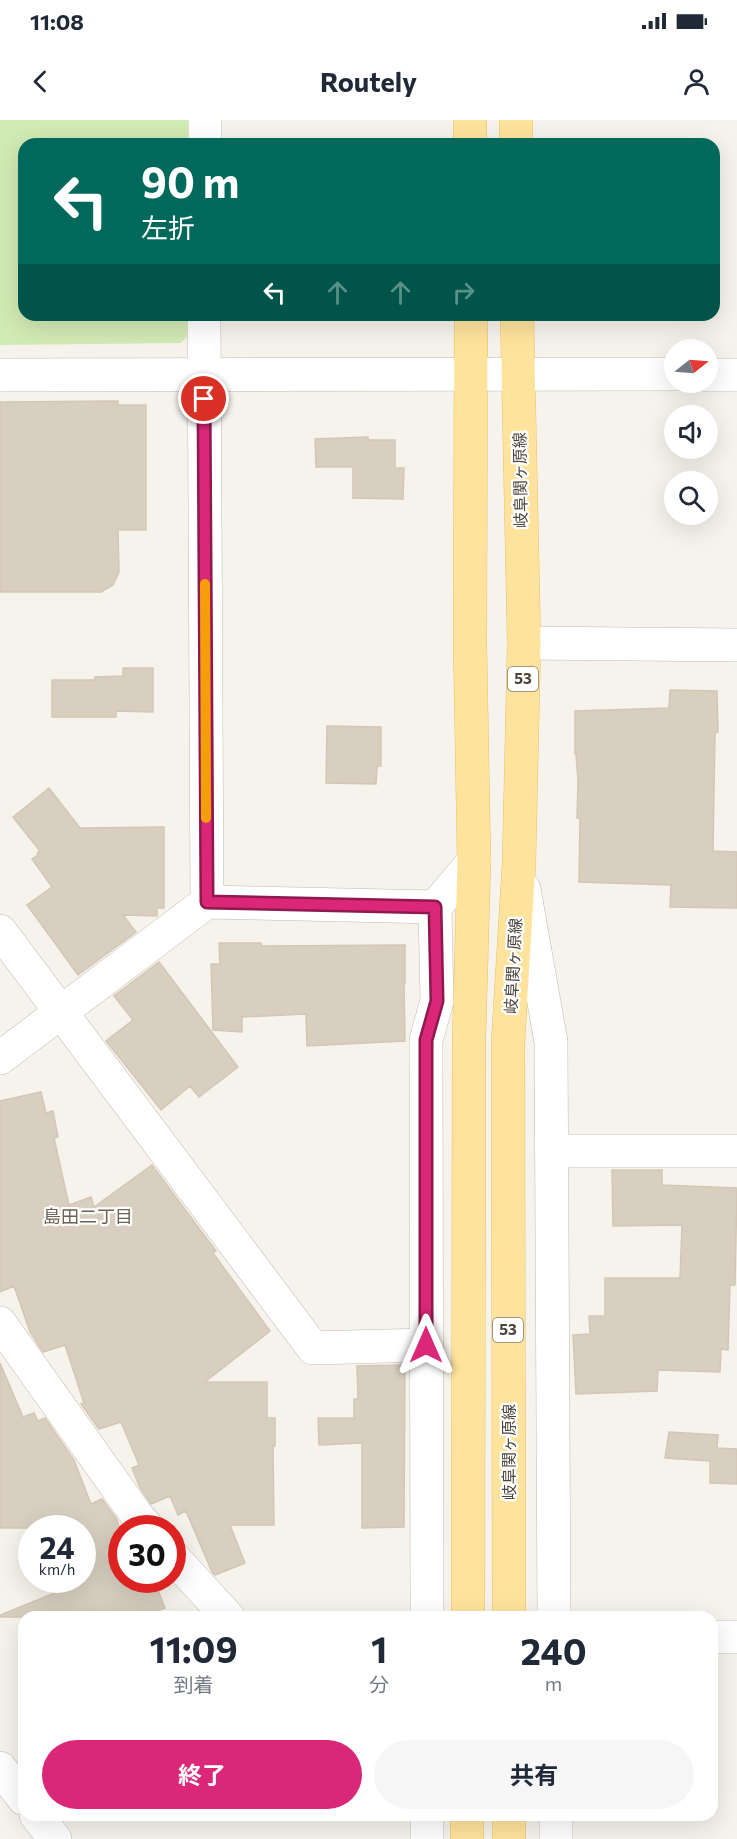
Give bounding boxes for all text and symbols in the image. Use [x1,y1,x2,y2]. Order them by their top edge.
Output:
text: 11:08 [30,8,84,35]
icon: back [24,65,57,98]
text: Routely [320,65,417,98]
icon: person [680,65,713,98]
text: 90 m [141,155,240,207]
icon: left [42,162,120,240]
text: 左折 [141,211,195,244]
icon: left [258,276,291,309]
icon: ahead [321,276,354,309]
icon: ahead [384,276,417,309]
icon: right [447,276,480,309]
north arrow [664,339,718,393]
map controls [664,339,718,525]
pin [178,373,229,424]
icon: arrive [187,382,220,415]
button: sound [664,405,718,459]
street label: 岐阜関ヶ原線 [509,432,530,528]
button: search [664,471,718,525]
road number: 53 [508,667,538,691]
street label: 岐阜関ヶ原線 [501,918,525,1014]
district label: 島田二丁目 [43,1205,133,1227]
position arrow [394,1313,458,1377]
road number: 53 [493,1318,523,1342]
street label: 岐阜関ヶ原線 [499,1404,518,1500]
speed limit sign: 30 [108,1515,186,1593]
text: 24 [39,1528,75,1565]
text: km/h [39,1560,75,1578]
text: 11:09 [149,1626,238,1670]
text: 1 [371,1626,387,1670]
text: 240 [521,1628,587,1672]
text: m [545,1671,562,1695]
text: 到着 [174,1672,214,1696]
text: 分 [369,1672,389,1696]
button: 終了 [42,1740,362,1809]
button: 共有 [374,1740,694,1809]

